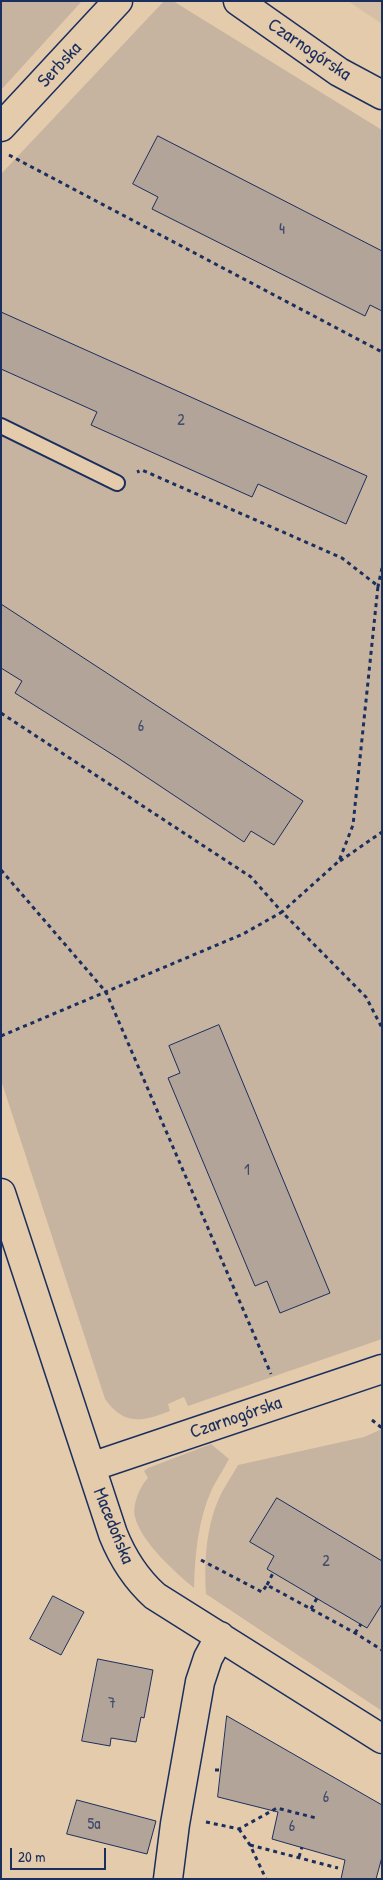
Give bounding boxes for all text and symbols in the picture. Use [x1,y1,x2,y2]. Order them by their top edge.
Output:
street label: Czarnogórska [263,14,355,86]
street label: Serbska [33,37,87,93]
house number: 4 [279,220,285,240]
house number: 2 [177,411,185,431]
house number: 6 [138,717,144,737]
house number: 1 [244,1161,250,1181]
street label: Czarnogórska [187,1392,285,1444]
street label: Macedońska [87,1485,139,1567]
house number: 2 [322,1552,330,1572]
house number: 7 [108,1694,116,1714]
house number: 6 [323,1788,329,1808]
house number: 5a [87,1815,101,1835]
house number: 6 [289,1817,295,1837]
scale bar [12,1838,109,1870]
text: 20 m [18,1846,45,1867]

